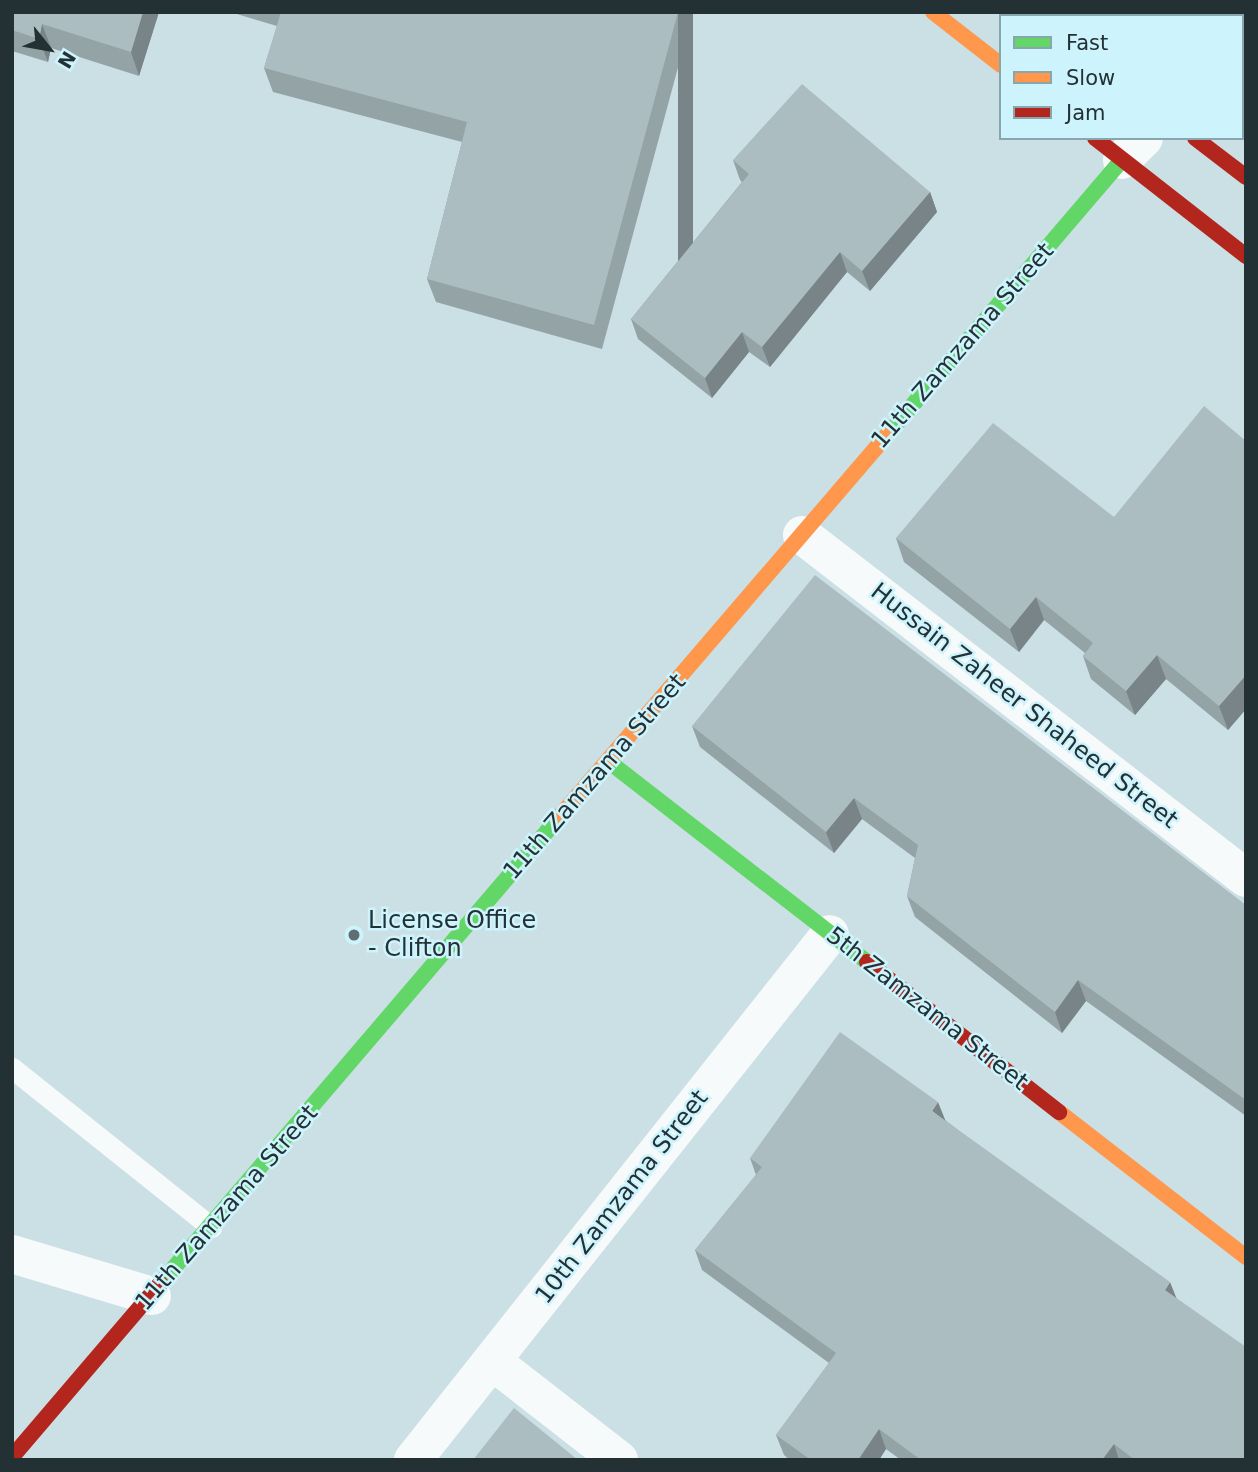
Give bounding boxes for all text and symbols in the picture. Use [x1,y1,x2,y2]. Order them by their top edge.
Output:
north arrow [14,14,84,84]
legend [999,14,1244,140]
text: Fast [1066,31,1108,55]
text: N [53,47,81,72]
text: Slow [1066,66,1115,90]
text: Jam [1066,101,1106,125]
street label: 11th Zamzama Street [866,237,1060,455]
street label: Hussain Zaheer Shaheed Street [865,577,1183,835]
street label: 11th Zamzama Street [498,668,692,886]
place label: License Office - Clifton [368,907,536,963]
street label: 5th Zamzama Street [820,921,1034,1097]
marker: License Office - Clifton [346,927,362,943]
street label: 10th Zamzama Street [530,1084,714,1310]
street label: 11th Zamzama Street [130,1099,324,1317]

